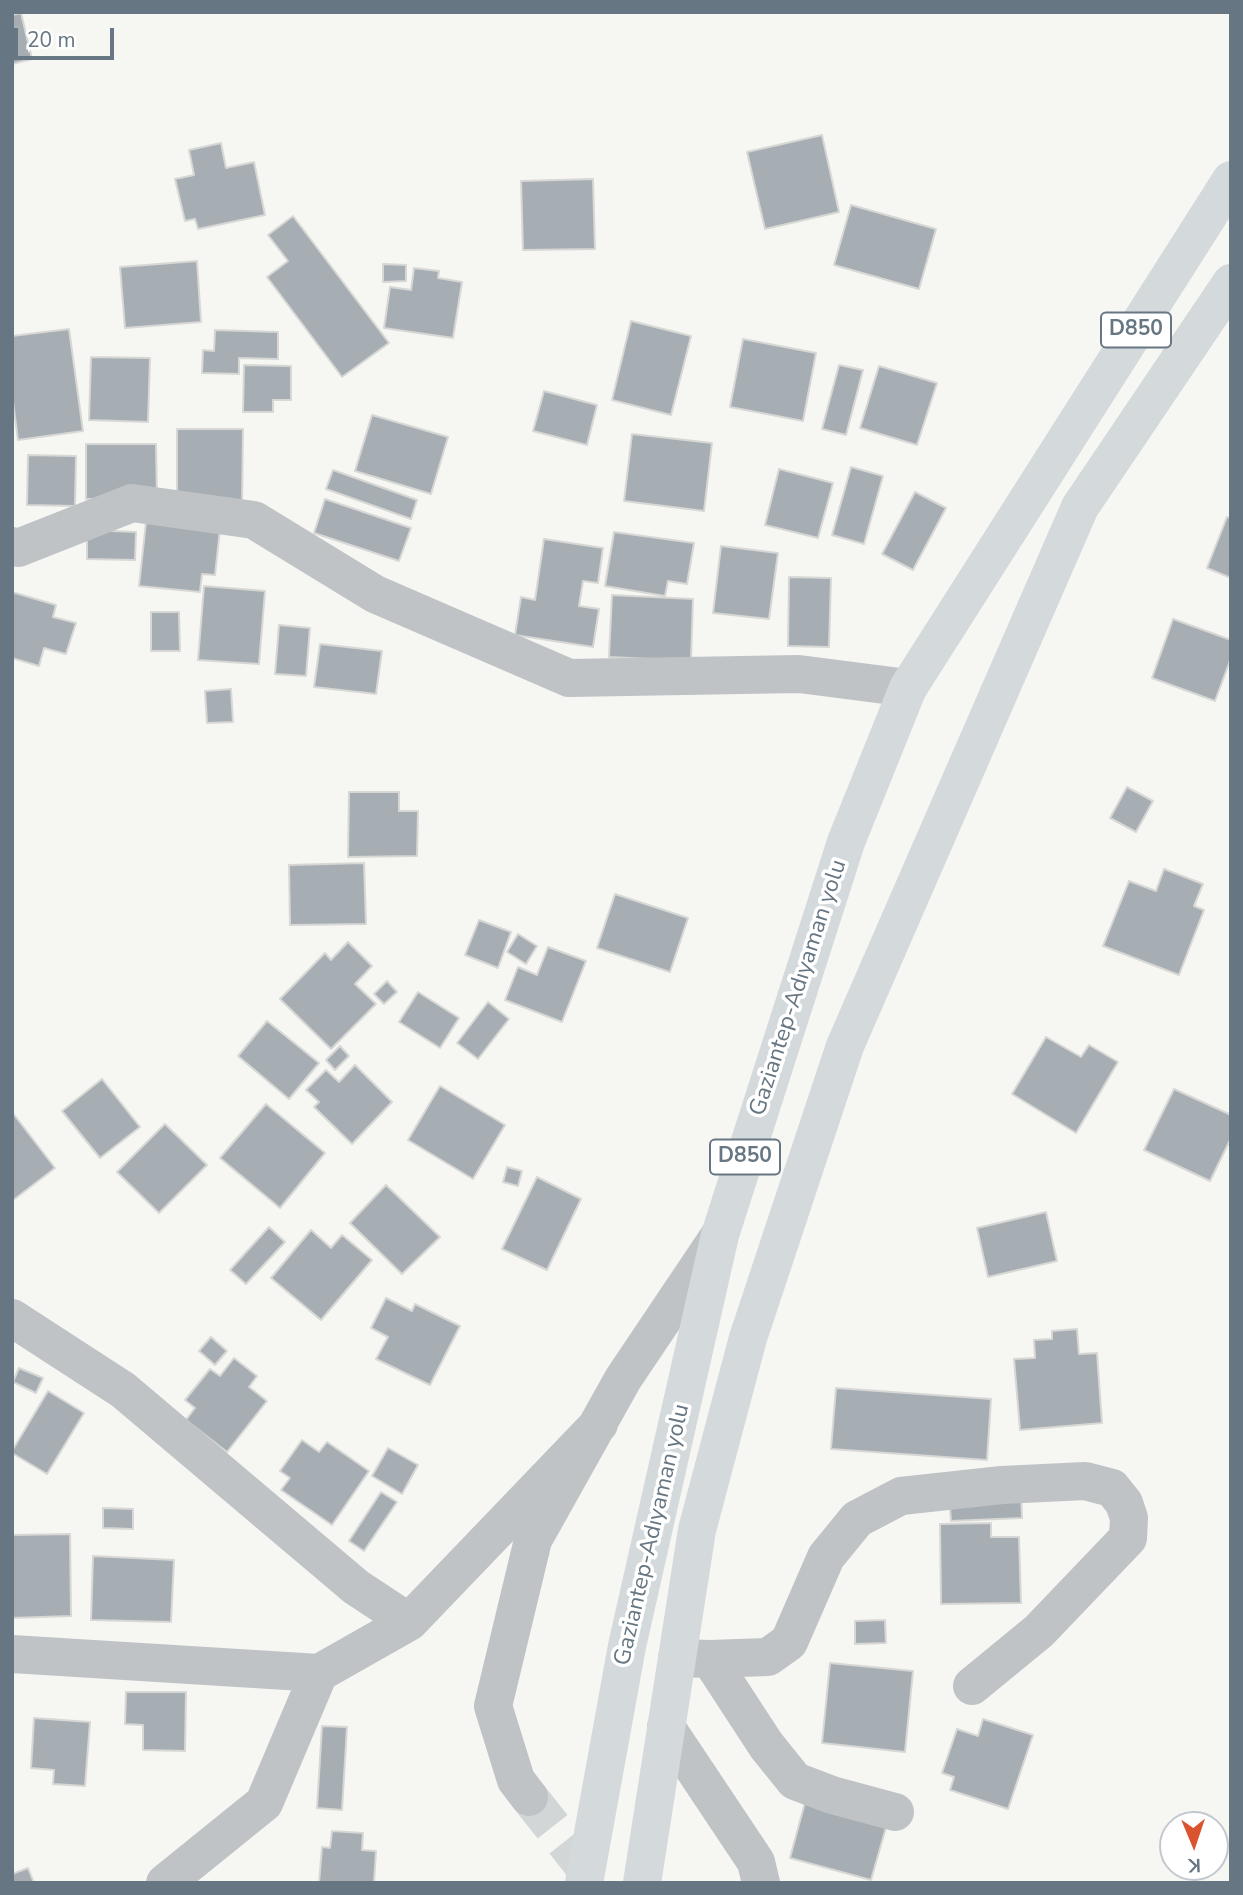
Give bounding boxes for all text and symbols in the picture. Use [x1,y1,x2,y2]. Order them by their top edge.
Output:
scale bar [18,14,117,58]
text: 20 m [27,26,76,54]
road number: D850 [1101,312,1171,348]
street label: Gaziantep-Adıyaman yolu [745,857,853,1119]
road number: D850 [710,1140,780,1174]
street label: Gaziantep-Adıyaman yolu [609,1402,697,1668]
north arrow [1159,1811,1229,1881]
text: K [1188,1852,1201,1878]

